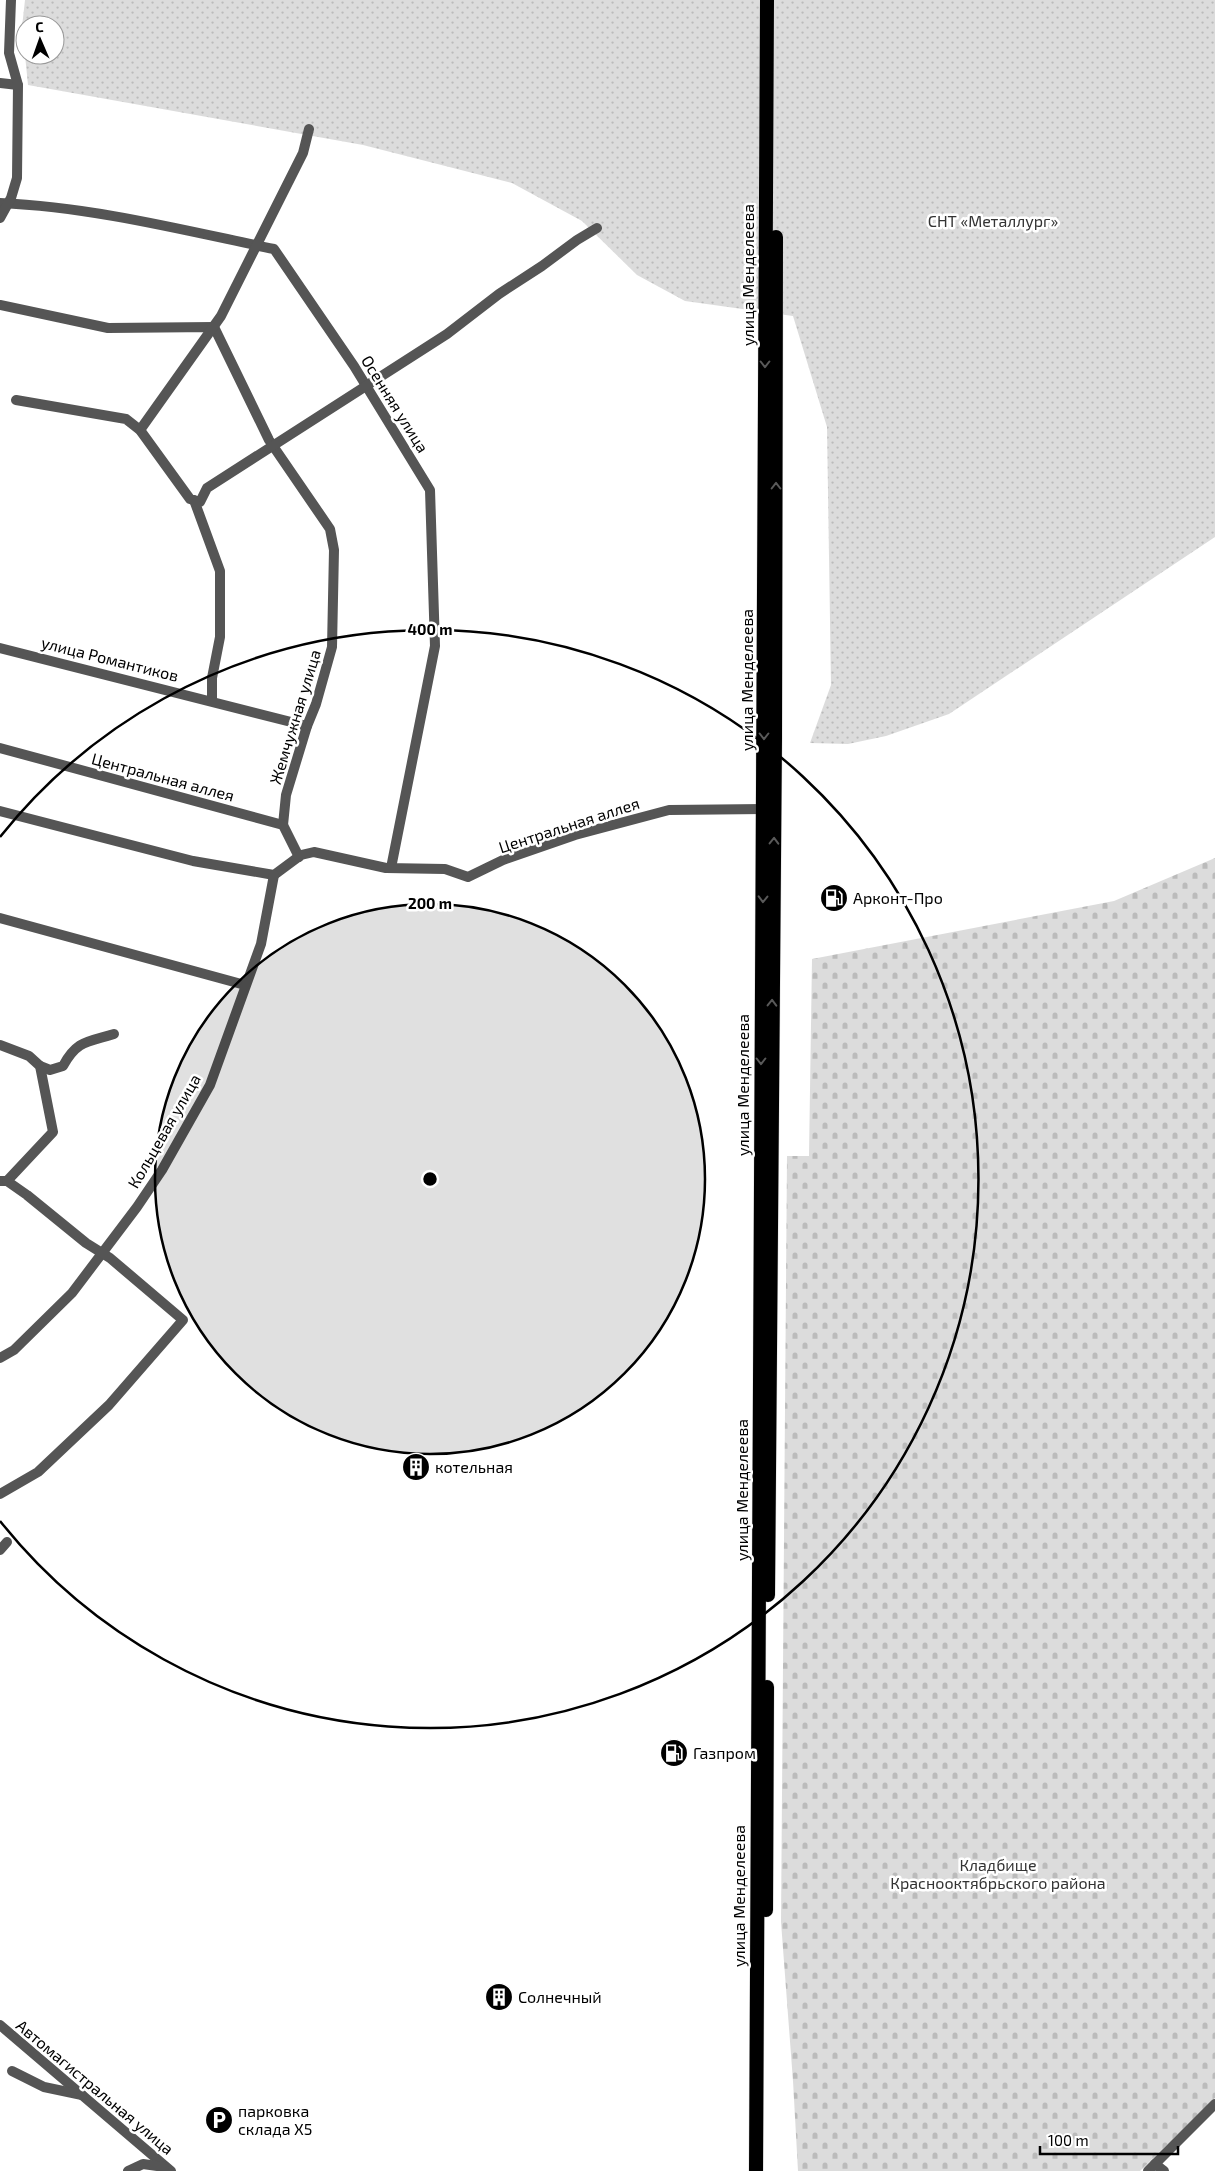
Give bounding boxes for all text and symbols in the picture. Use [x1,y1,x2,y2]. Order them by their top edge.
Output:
north arrow [15,15,65,65]
text: С [35,18,44,35]
street label: улица Менделеева [738,204,758,346]
park label: СНТ «Металлург» [928,211,1058,231]
street label: Осенняя улица [357,352,433,456]
one-way arrow [760,360,770,368]
one-way arrow [771,482,781,490]
street label: улица Менделеева [737,609,757,751]
text: 400 m [408,620,452,638]
street label: улица Романтиков [39,632,181,686]
street label: Жемчужная улица [265,647,325,787]
one-way arrow [759,732,769,740]
street label: Центральная аллея [90,748,236,805]
street label: Центральная аллея [496,793,642,856]
one-way arrow [769,837,779,844]
fuel station icon: Арконт-Про [819,883,849,913]
place label: Арконт-Про [853,888,943,907]
text: 200 m [408,894,452,912]
one-way arrow [757,895,768,903]
one-way arrow [767,999,777,1007]
street label: улица Менделеева [733,1014,753,1156]
one-way arrow [756,1058,766,1065]
street label: Кольцевая улица [123,1070,205,1192]
centre of rings [421,1170,439,1188]
street label: улица Менделеева [732,1419,752,1561]
building icon: котельная [401,1452,431,1482]
place label: котельная [435,1457,513,1476]
fuel station icon: Газпром [659,1738,689,1768]
place label: Газпром [693,1743,756,1762]
street label: улица Менделеева [729,1825,749,1967]
park label: Кладбище Краснооктябрьского района [890,1855,1106,1892]
building icon: Солнечный [484,1982,514,2012]
place label: Солнечный [518,1987,602,2006]
street label: Автомагистральная улица [12,2015,178,2159]
place label: парковка склада X5 [238,2101,312,2138]
parking icon: парковка склада X5 [204,2105,234,2135]
scale bar [1040,2124,1178,2156]
text: 100 m [1048,2131,1089,2149]

